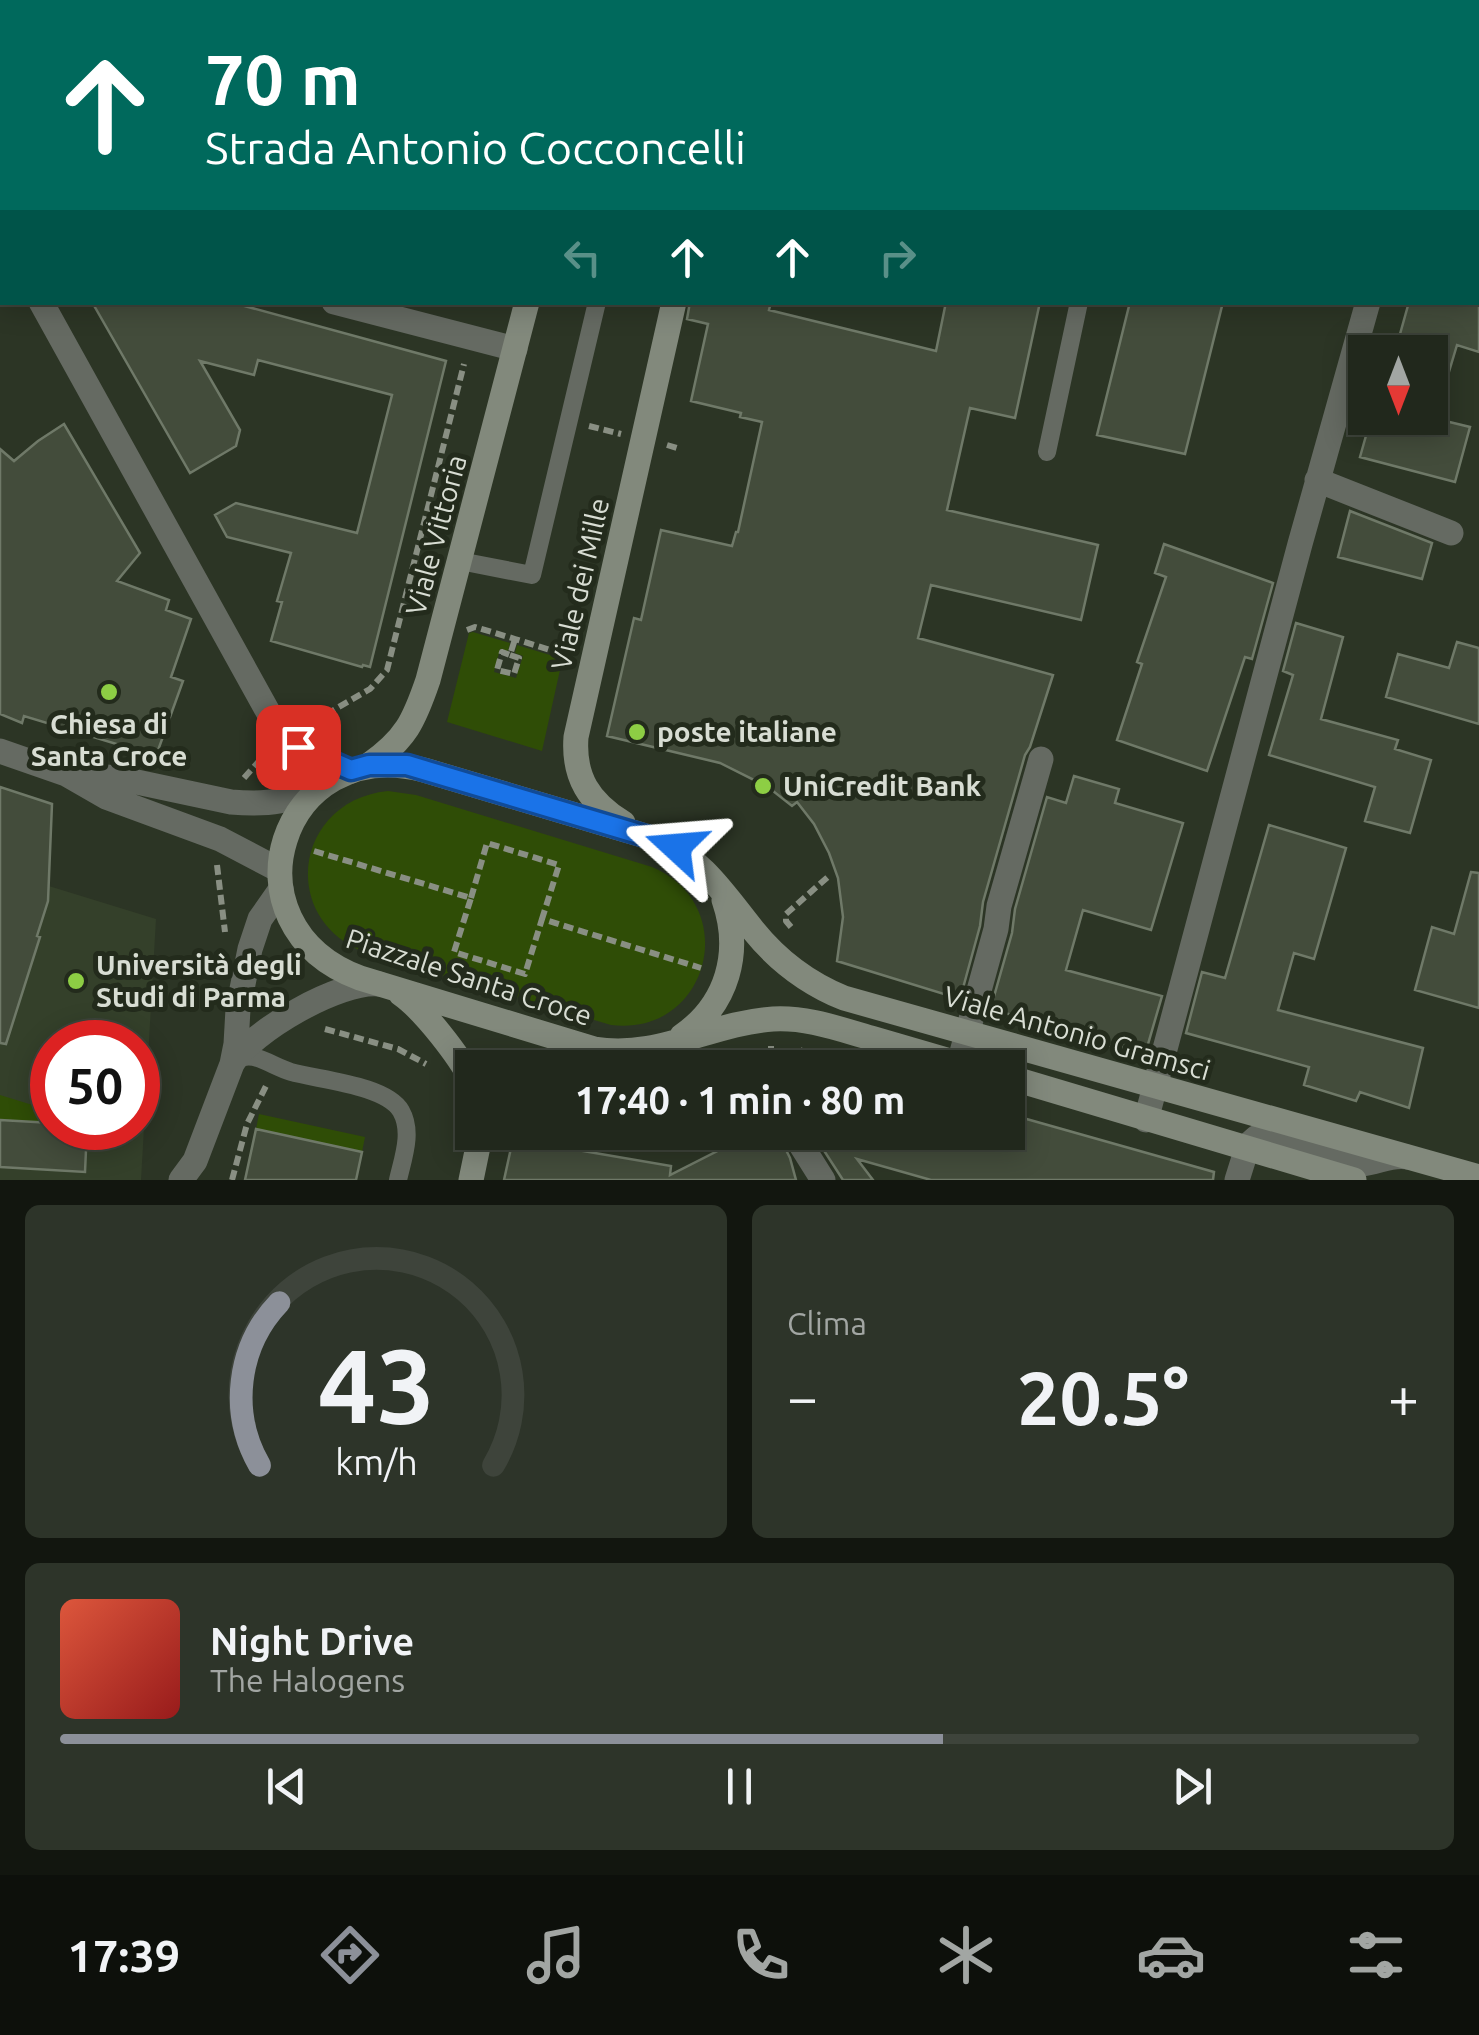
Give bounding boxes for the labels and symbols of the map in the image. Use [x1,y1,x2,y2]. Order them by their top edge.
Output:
north arrow [1348,335,1448,435]
street label: Viale Vittoria [399,451,472,618]
street label: Viale dei Mille [545,495,614,673]
marker: Chiesa di Santa Croce [98,681,120,703]
pin [256,705,341,790]
place label: Chiesa di Santa Croce [31,708,187,771]
place label: poste italiane [657,716,837,747]
marker: poste italiane [626,721,648,743]
place label: UniCredit Bank [783,770,982,801]
marker: UniCredit Bank [752,775,774,797]
position arrow [624,795,728,899]
street label: Piazzale Santa Croce [342,922,596,1031]
place label: Università degli Studi di Parma [96,949,302,1012]
marker: Università degli Studi di Parma [65,970,87,992]
street label: Viale Antonio Gramsci [940,980,1214,1085]
speed limit sign: 50 [30,1020,160,1150]

